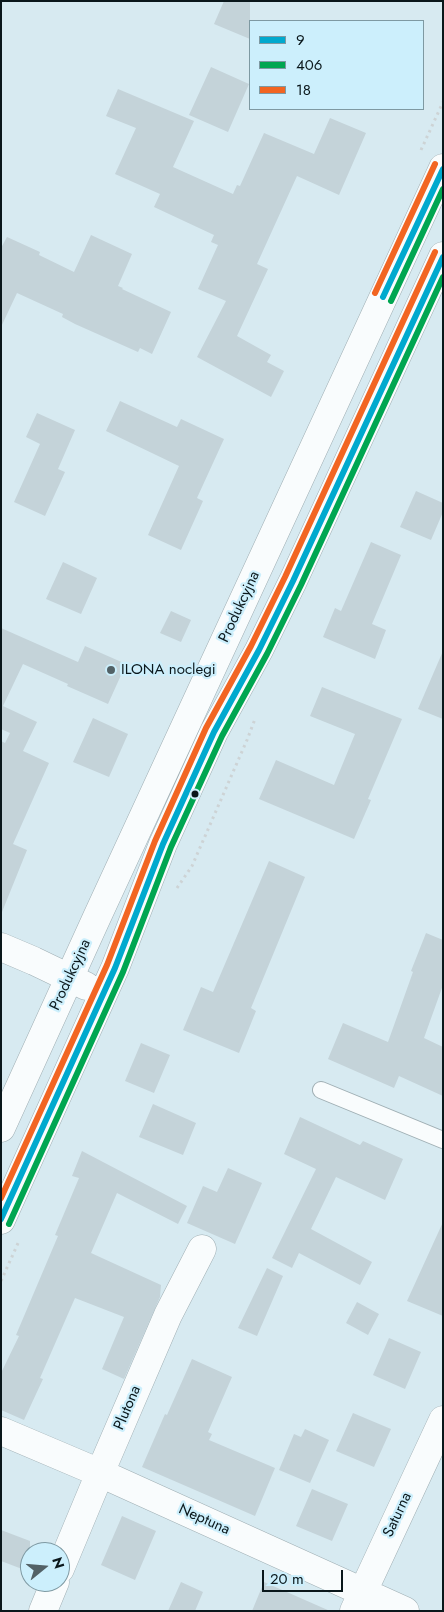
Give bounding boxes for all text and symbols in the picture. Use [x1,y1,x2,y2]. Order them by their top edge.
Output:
legend [249,20,424,110]
text: 9 [296,29,305,51]
text: 406 [296,54,322,76]
text: 18 [296,79,311,101]
street label: Produkcyjna [216,569,264,645]
place label: ILONA noclegi [121,661,216,679]
marker: ILONA noclegi [105,664,117,676]
unlabelled marker [190,789,200,799]
street label: Produkcyjna [47,937,95,1013]
street label: Plutona [111,1383,145,1433]
street label: Saturna [380,1490,416,1540]
street label: Neptuna [175,1501,233,1539]
north arrow [20,1542,70,1592]
text: N [47,1555,70,1571]
scale bar [264,1560,345,1592]
text: 20 m [270,1568,304,1590]

